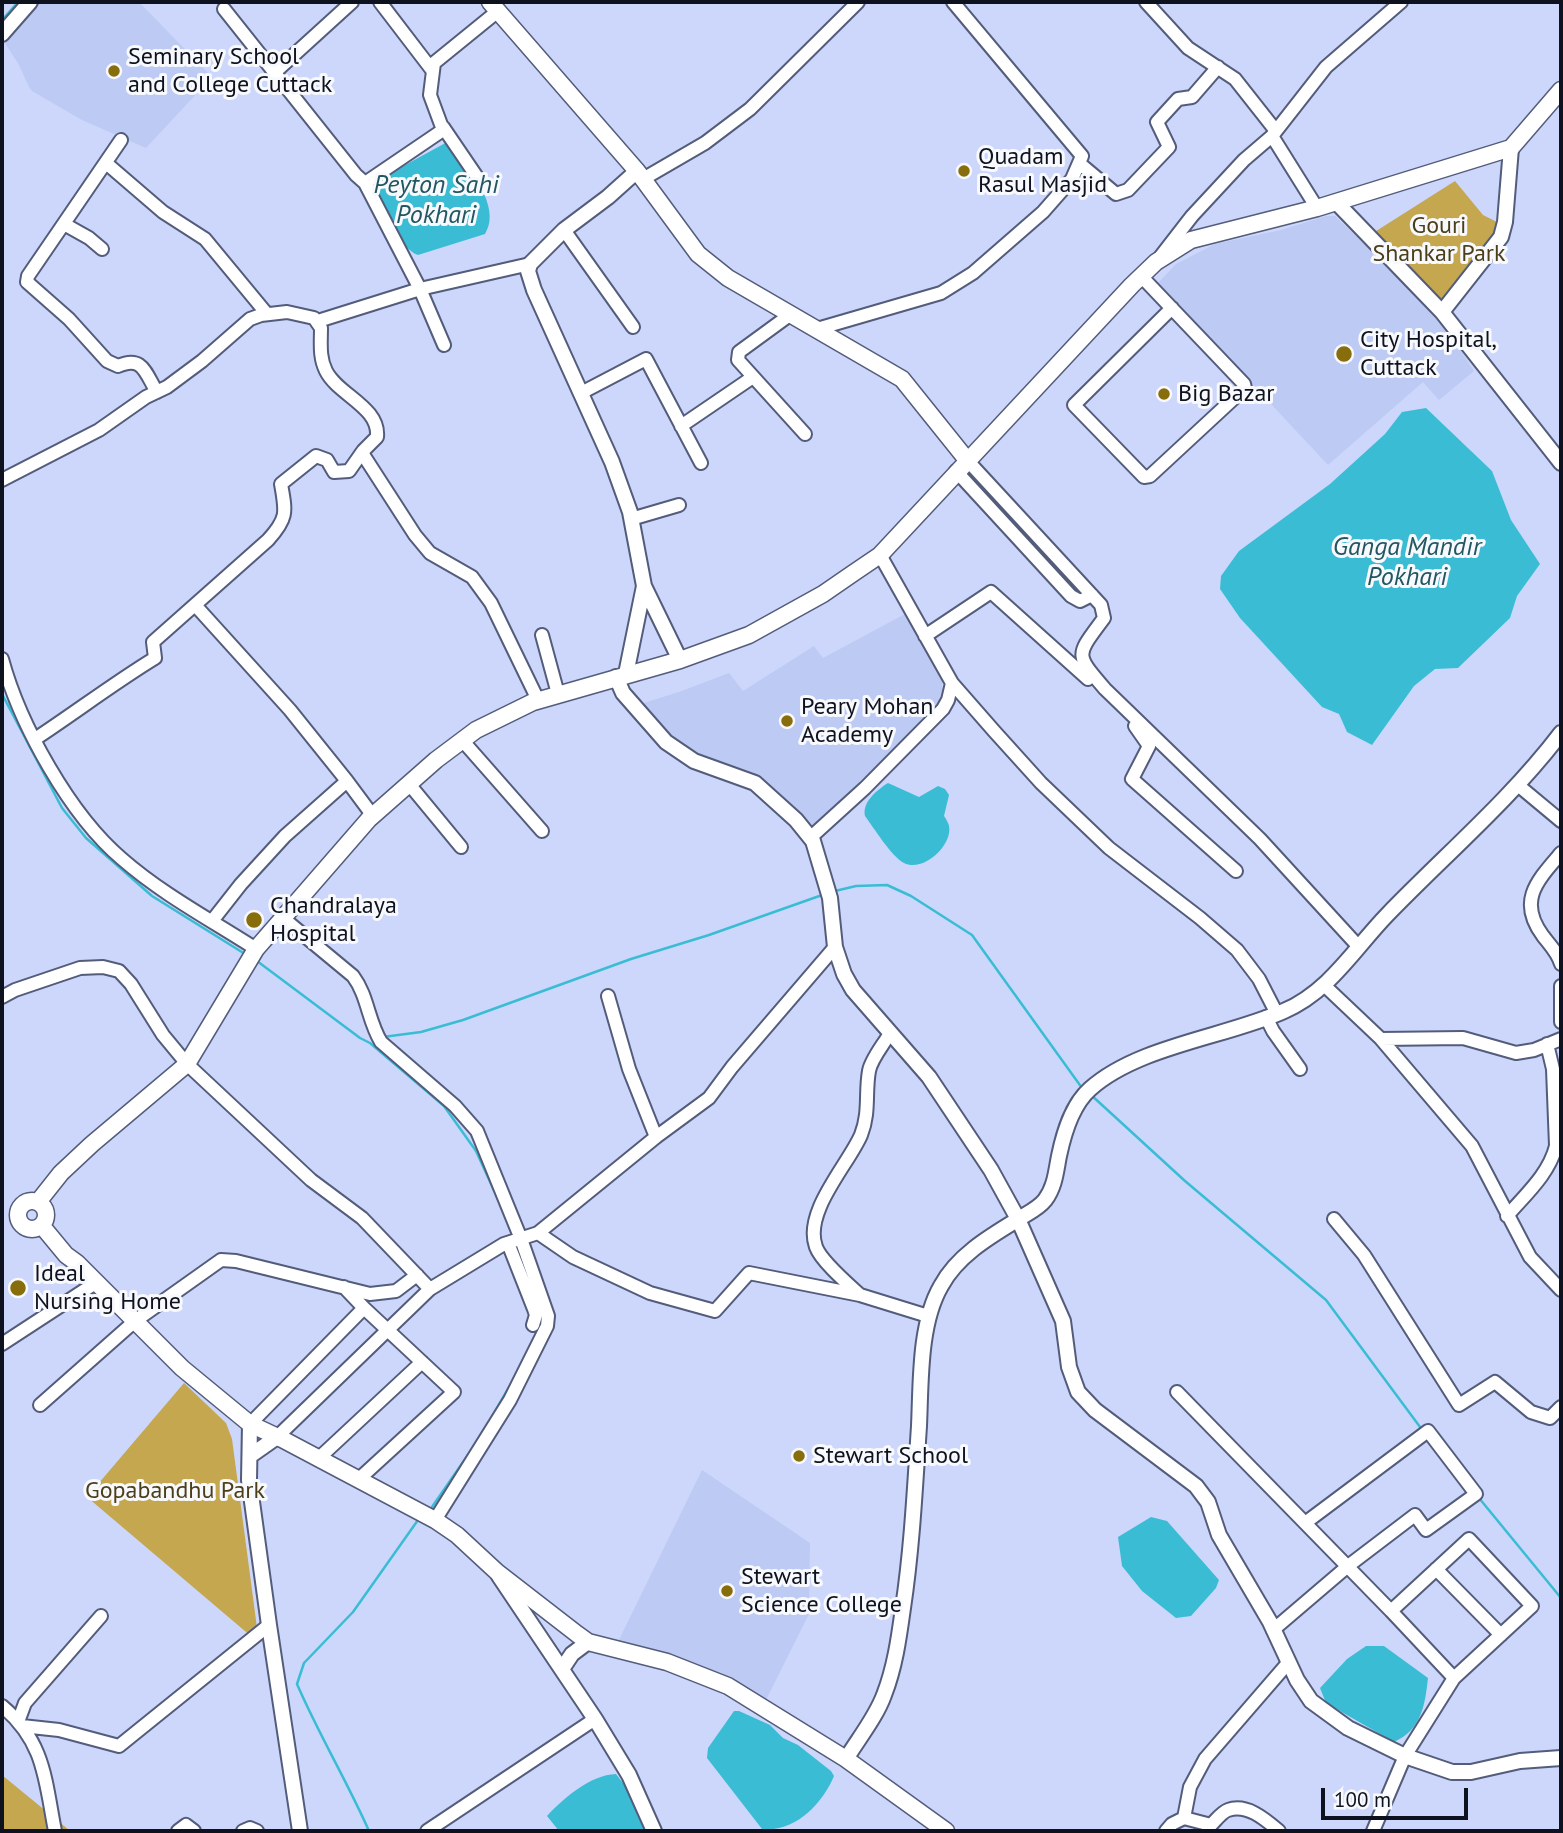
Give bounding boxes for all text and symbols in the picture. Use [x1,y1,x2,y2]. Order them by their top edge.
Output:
place label: Seminary School and College Cuttack [128,43,332,99]
marker: Seminary School and College Cuttack [106,63,122,79]
place label: Quadam Rasul Masjid [978,143,1107,199]
marker: Quadam Rasul Masjid [956,163,972,179]
water label: Peyton Sahi Pokhari [373,170,499,232]
park label: Gouri Shankar Park [1372,212,1506,268]
place label: City Hospital, Cuttack [1360,326,1497,382]
marker: City Hospital, Cuttack [1334,344,1354,364]
place label: Big Bazar [1178,380,1274,408]
marker: Big Bazar [1156,386,1172,402]
water label: Ganga Mandir Pokhari [1333,532,1481,594]
place label: Peary Mohan Academy [801,693,933,749]
marker: Peary Mohan Academy [779,713,795,729]
place label: Chandralaya Hospital [270,892,397,948]
marker: Chandralaya Hospital [244,910,264,930]
place label: Ideal Nursing Home [34,1260,181,1316]
marker: Ideal Nursing Home [8,1278,28,1298]
place label: Stewart School [813,1442,968,1470]
marker: Stewart School [791,1448,807,1464]
park label: Gopabandhu Park [85,1477,265,1505]
place label: Stewart Science College [741,1563,902,1619]
marker: Stewart Science College [719,1583,735,1599]
scale bar [1325,1773,1472,1817]
text: 100 m [1334,1786,1391,1813]

